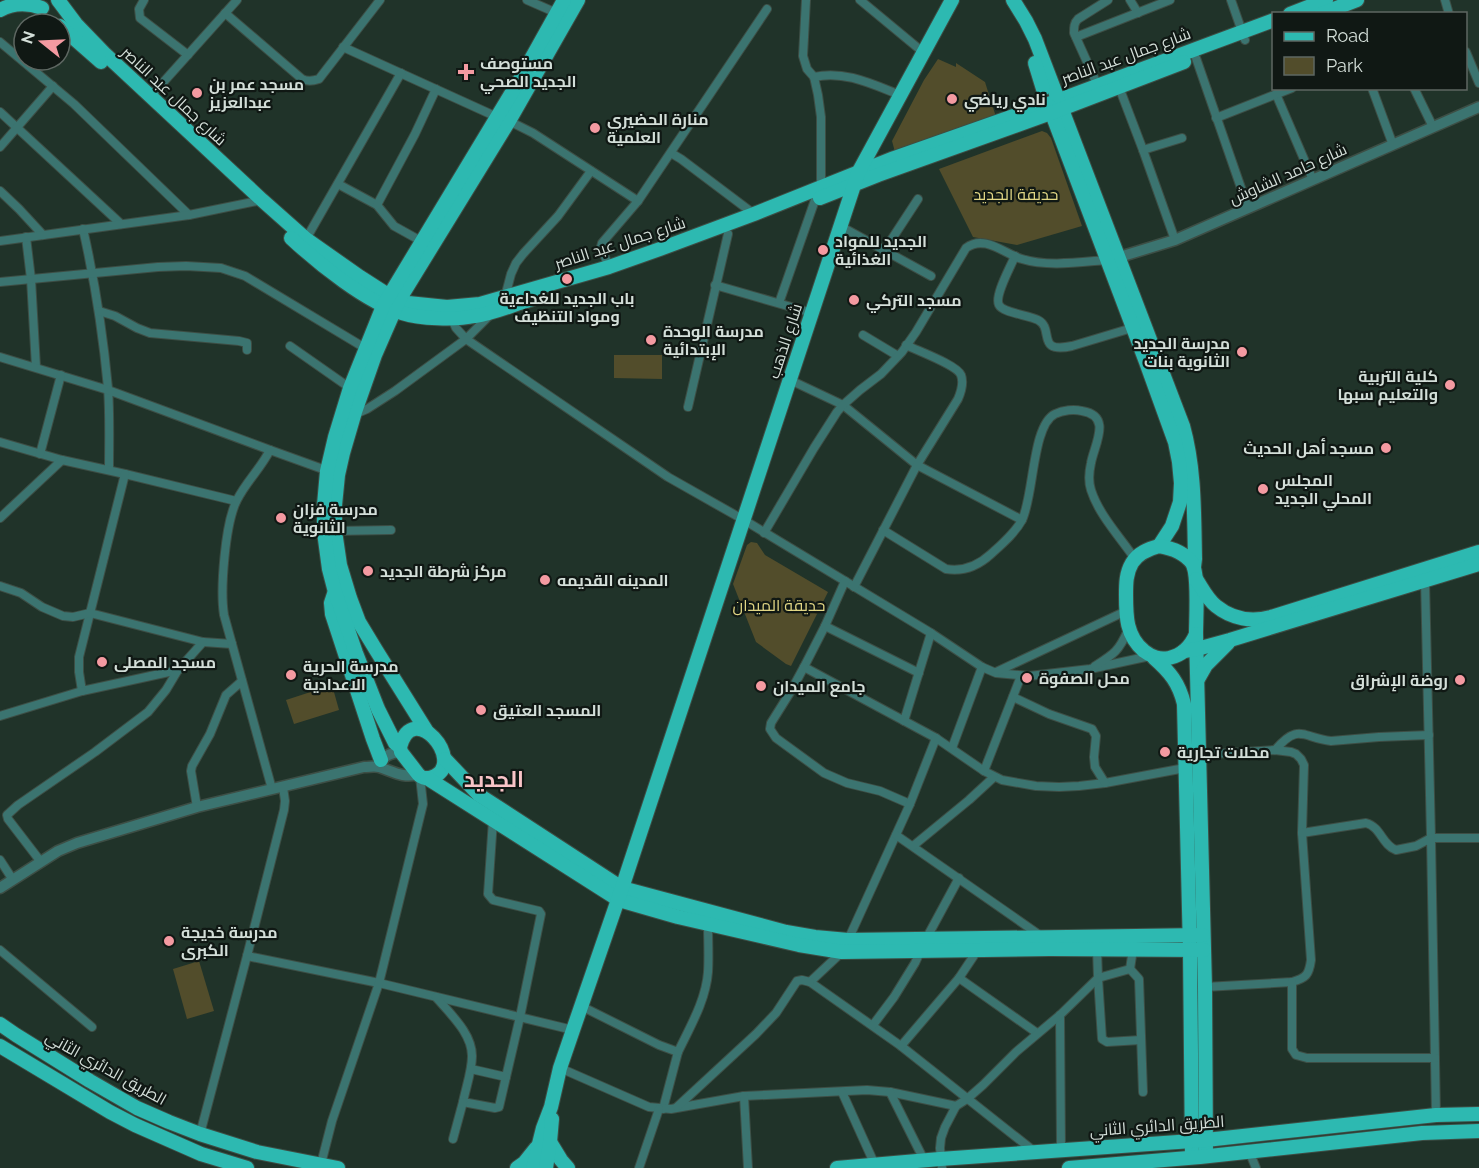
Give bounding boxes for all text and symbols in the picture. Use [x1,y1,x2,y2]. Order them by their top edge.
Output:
north arrow [12,12,72,72]
legend [1272,12,1467,90]
street label: شارع جمال عبد الناصر [1058,24,1194,90]
text: Road [1326,25,1369,46]
text: N [17,29,39,46]
street label: شارع جمال عبد الناصر [115,42,230,151]
place label: مستوصف الجديد الصحي [480,54,577,94]
text: Park [1326,55,1363,76]
marker: مستوصف الجديد الصحي [457,63,475,81]
place label: مسجد عمر بن عبدالعزيز [208,75,304,112]
marker: مسجد عمر بن عبدالعزيز [190,86,204,100]
place label: نادي رياضي [964,90,1046,112]
marker: نادي رياضي [945,92,959,106]
place label: منارة الحضيري العلمية [607,110,709,147]
marker: منارة الحضيري العلمية [588,121,602,135]
street label: شارع حامد الشاوش [1226,140,1351,210]
park label: حديقة الجديد [973,185,1059,204]
street label: شارع جمال عبد الناصر [551,213,688,275]
place label: الجديد للمواد الغذائية [835,232,927,269]
marker: الجديد للمواد الغذائية [816,243,830,257]
marker: باب الجديد للغداءية ومواد التنظيف [560,272,574,286]
place label: باب الجديد للغداءية ومواد التنظيف [499,289,635,326]
place label: مسجد التركي [866,291,962,313]
marker: مسجد التركي [847,293,861,307]
street label: شارع الذهب [764,301,808,382]
place label: مدرسة الوحدة الإبتدائية [663,322,764,361]
marker: مدرسة الوحدة الإبتدائية [644,333,658,347]
place label: مدرسة الجديد الثانوية بنات [1134,334,1230,371]
marker: مدرسة الجديد الثانوية بنات [1235,345,1249,359]
place label: كلية التربية والتعليم سبها [1337,367,1438,406]
marker: كلية التربية والتعليم سبها [1443,378,1457,392]
place label: مسجد أهل الحديث [1243,438,1374,458]
marker: مسجد أهل الحديث [1379,441,1393,455]
place label: المجلس المحلي الجديد [1275,471,1372,511]
marker: المجلس المحلي الجديد [1256,482,1270,496]
place label: مدرسة فزان الثانوية [293,500,378,537]
marker: مدرسة فزان الثانوية [274,511,288,525]
place label: مركز شرطة الجديد [380,562,507,581]
marker: مركز شرطة الجديد [361,564,375,578]
place label: المدينه القديمه [557,571,669,590]
marker: المدينه القديمه [538,573,552,587]
park label: حديقة الميدان [733,596,826,616]
place label: مسجد المصلى [114,653,216,672]
marker: مسجد المصلى [95,655,109,669]
place label: مدرسة الحرية الاعدادية [303,657,398,694]
marker: مدرسة الحرية الاعدادية [284,668,298,682]
place label: محل الصفوة [1039,669,1130,688]
marker: محل الصفوة [1020,671,1034,685]
place label: روضة الإشراق [1350,671,1448,692]
marker: روضة الإشراق [1453,673,1467,687]
place label: جامع الميدان [773,677,866,697]
marker: جامع الميدان [754,679,768,693]
place label: المسجد العتيق [493,701,601,720]
marker: المسجد العتيق [474,703,488,717]
place label: محلات تجارية [1177,743,1270,762]
marker: محلات تجارية [1158,745,1172,759]
district label: الجديد [464,766,524,792]
place label: مدرسة خديجة الكبرى [181,923,278,960]
marker: مدرسة خديجة الكبرى [162,934,176,948]
street label: الطريق الدائري الثاني [40,1027,170,1113]
street label: الطريق الدائري الثاني [1089,1112,1225,1144]

